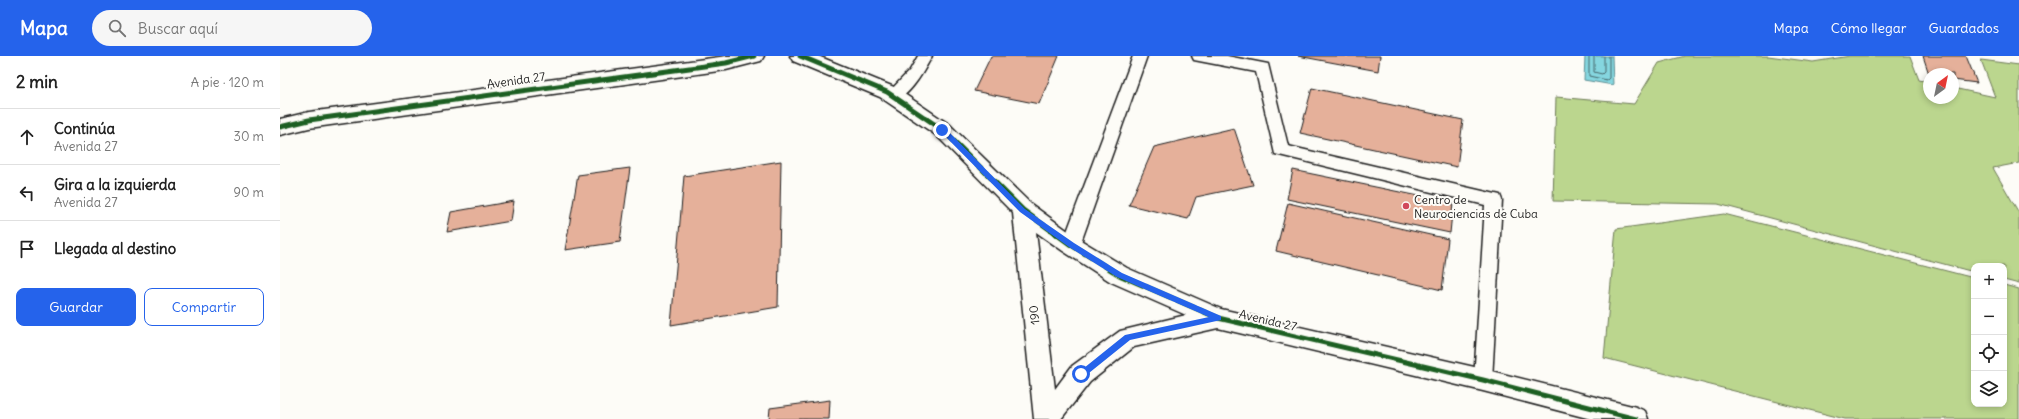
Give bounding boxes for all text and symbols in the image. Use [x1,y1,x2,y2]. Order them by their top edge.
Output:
search box [92,10,372,46]
text: Mapa [20,16,68,40]
icon: search [106,17,128,39]
text: Buscar aquí [138,19,218,38]
text: Mapa [1774,19,1809,37]
text: Cómo llegar [1831,19,1907,37]
text: Guardados [1929,19,1999,37]
street label: Avenida 27 [486,68,546,92]
north arrow [1923,68,1959,104]
text: 2 min [16,71,58,93]
text: A pie · 120 m [191,74,264,91]
text: Continúa [54,119,115,138]
route end [933,121,951,139]
icon: ahead [16,126,38,148]
text: 30 m [234,128,264,145]
text: Avenida 27 [54,138,118,155]
text: Gira a la izquierda [54,175,176,194]
icon: left [16,182,38,204]
text: 90 m [233,184,264,201]
place label: Centro de Neurociencias de Cuba [1414,192,1538,221]
text: Avenida 27 [54,194,118,211]
marker: Centro de Neurociencias de Cuba [1401,201,1411,211]
icon: arrive [16,238,38,260]
text: Llegada al destino [54,239,176,258]
map controls [1971,263,2007,407]
button: + [1971,263,2007,299]
button: Guardar [16,288,136,326]
button: Compartir [144,288,264,326]
button: − [1971,299,2007,335]
street label: 190 [1026,304,1042,326]
street label: Avenida 27 [1238,306,1298,334]
button: locate [1971,335,2007,371]
route start [1072,365,1090,383]
button: layers [1971,371,2007,407]

